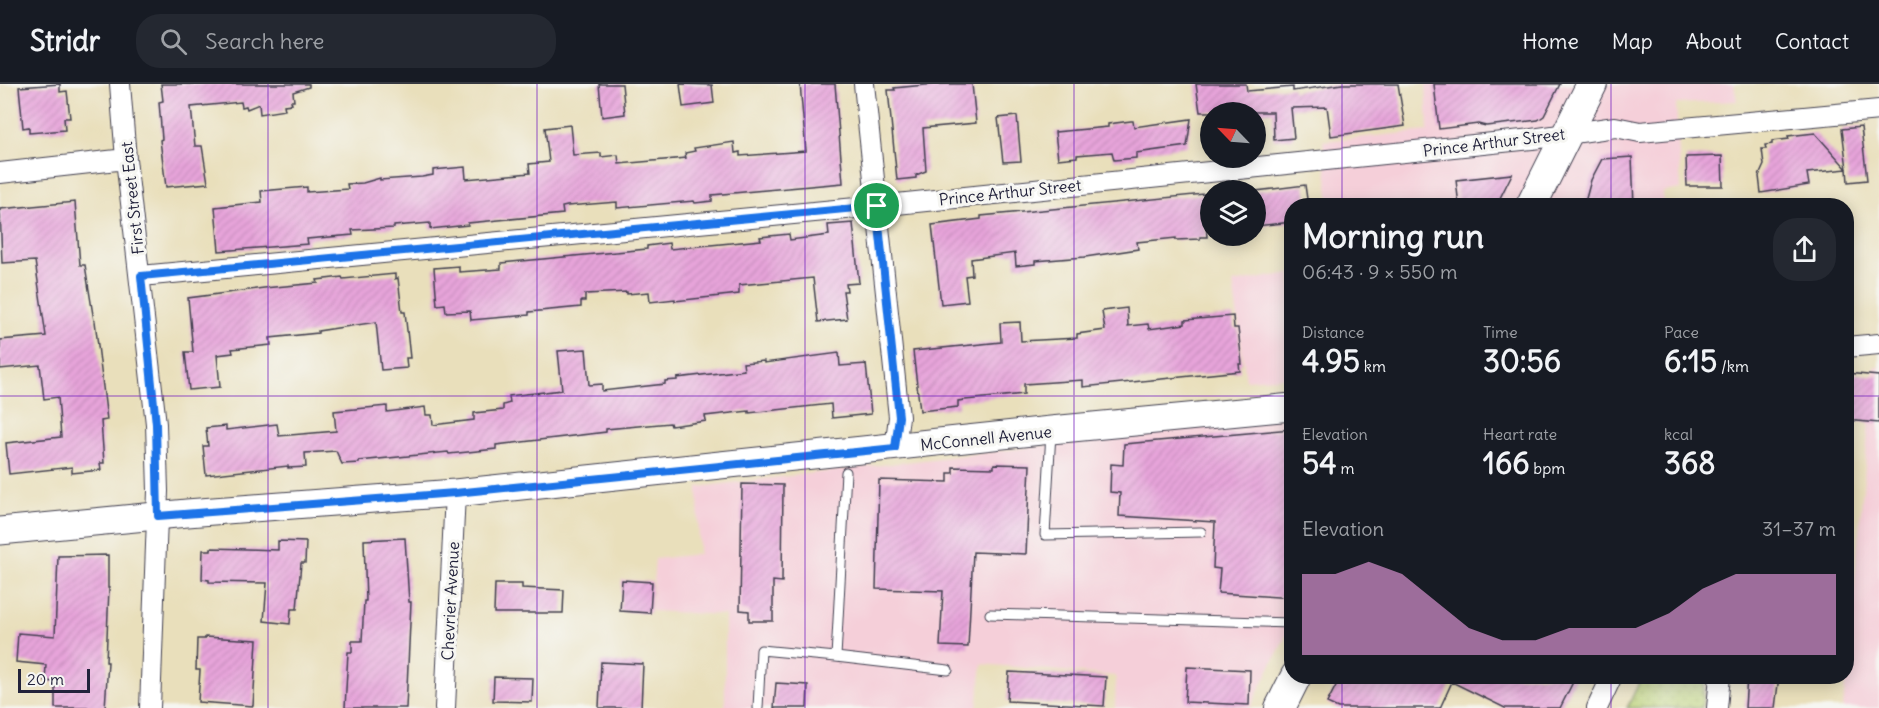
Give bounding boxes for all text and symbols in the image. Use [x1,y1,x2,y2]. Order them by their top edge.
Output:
search box [136,14,556,68]
text: Stridr [30,23,100,59]
icon: search [157,25,190,58]
text: Search here [205,27,324,55]
text: Home [1522,28,1579,55]
text: Map [1612,28,1653,55]
text: About [1686,28,1742,55]
text: Contact [1775,28,1849,55]
north arrow [1200,102,1266,168]
map controls [1200,102,1266,246]
street label: Prince Arthur Street [1422,123,1567,161]
street label: First Street East [116,140,148,255]
street label: Prince Arthur Street [938,175,1083,209]
pin [851,180,902,231]
button: layers [1200,180,1266,246]
icon: arrive [860,189,893,222]
text: Morning run [1302,215,1484,257]
button: share [1773,218,1836,281]
text: 06:43 · 9 × 550 m [1302,259,1458,284]
text: Distance [1302,322,1364,342]
text: Time [1483,322,1518,342]
text: Pace [1664,322,1699,342]
text: 4.95 [1302,342,1360,380]
text: 30:56 [1483,342,1561,380]
text: 6:15 [1664,342,1717,380]
text: km [1360,356,1386,376]
text: /km [1717,356,1749,376]
street label: McConnell Avenue [919,421,1053,455]
text: Elevation [1302,424,1368,444]
text: Heart rate [1483,424,1557,444]
text: kcal [1664,424,1693,444]
text: 54 [1302,444,1337,482]
text: 166 [1483,444,1530,482]
text: 368 [1664,444,1716,482]
text: m [1337,458,1354,478]
text: bpm [1530,458,1565,478]
text: Elevation [1302,516,1384,541]
text: 31–37 m [1762,516,1836,541]
street label: Chevrier Avenue [437,541,463,661]
scale bar [18,666,90,694]
text: 20 m [27,669,64,689]

